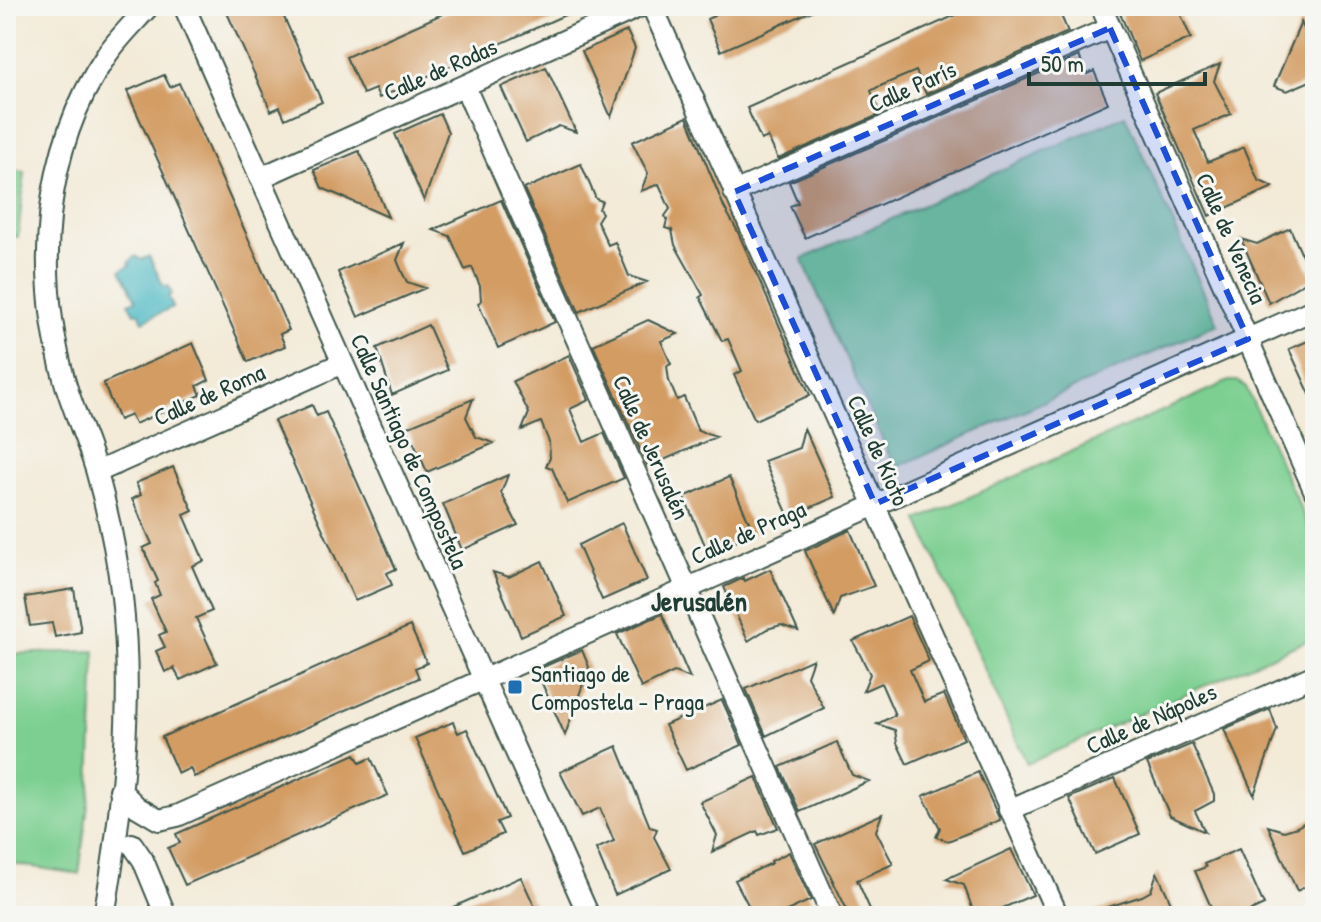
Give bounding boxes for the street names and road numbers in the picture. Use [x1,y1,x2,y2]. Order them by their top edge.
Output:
street label: Calle de Rodas [378,30,502,108]
street label: Calle París [863,53,961,119]
street label: Calle de Venecia [1189,168,1275,308]
street label: Calle Santiago de Compostela [344,328,476,574]
street label: Calle de Roma [148,355,270,433]
street label: Calle de Jerusalén [606,370,698,524]
street label: Calle de Kioto [840,390,918,511]
street label: Calle de Praga [685,492,811,572]
street label: Calle de Nápoles [1081,675,1221,761]

